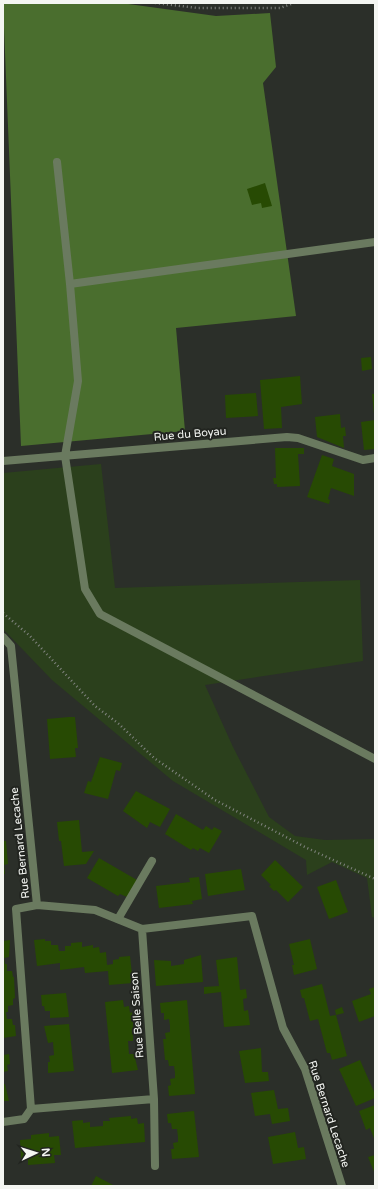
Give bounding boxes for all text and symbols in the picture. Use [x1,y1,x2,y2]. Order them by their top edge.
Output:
street label: Rue du Boyau [153,424,227,444]
street label: Rue Bernard Lecache [8,787,32,899]
street label: Rue Belle Saison [128,971,146,1059]
street label: Rue Bernard Lecache [306,1059,352,1169]
north arrow [16,1133,56,1173]
text: N [39,1147,52,1157]

